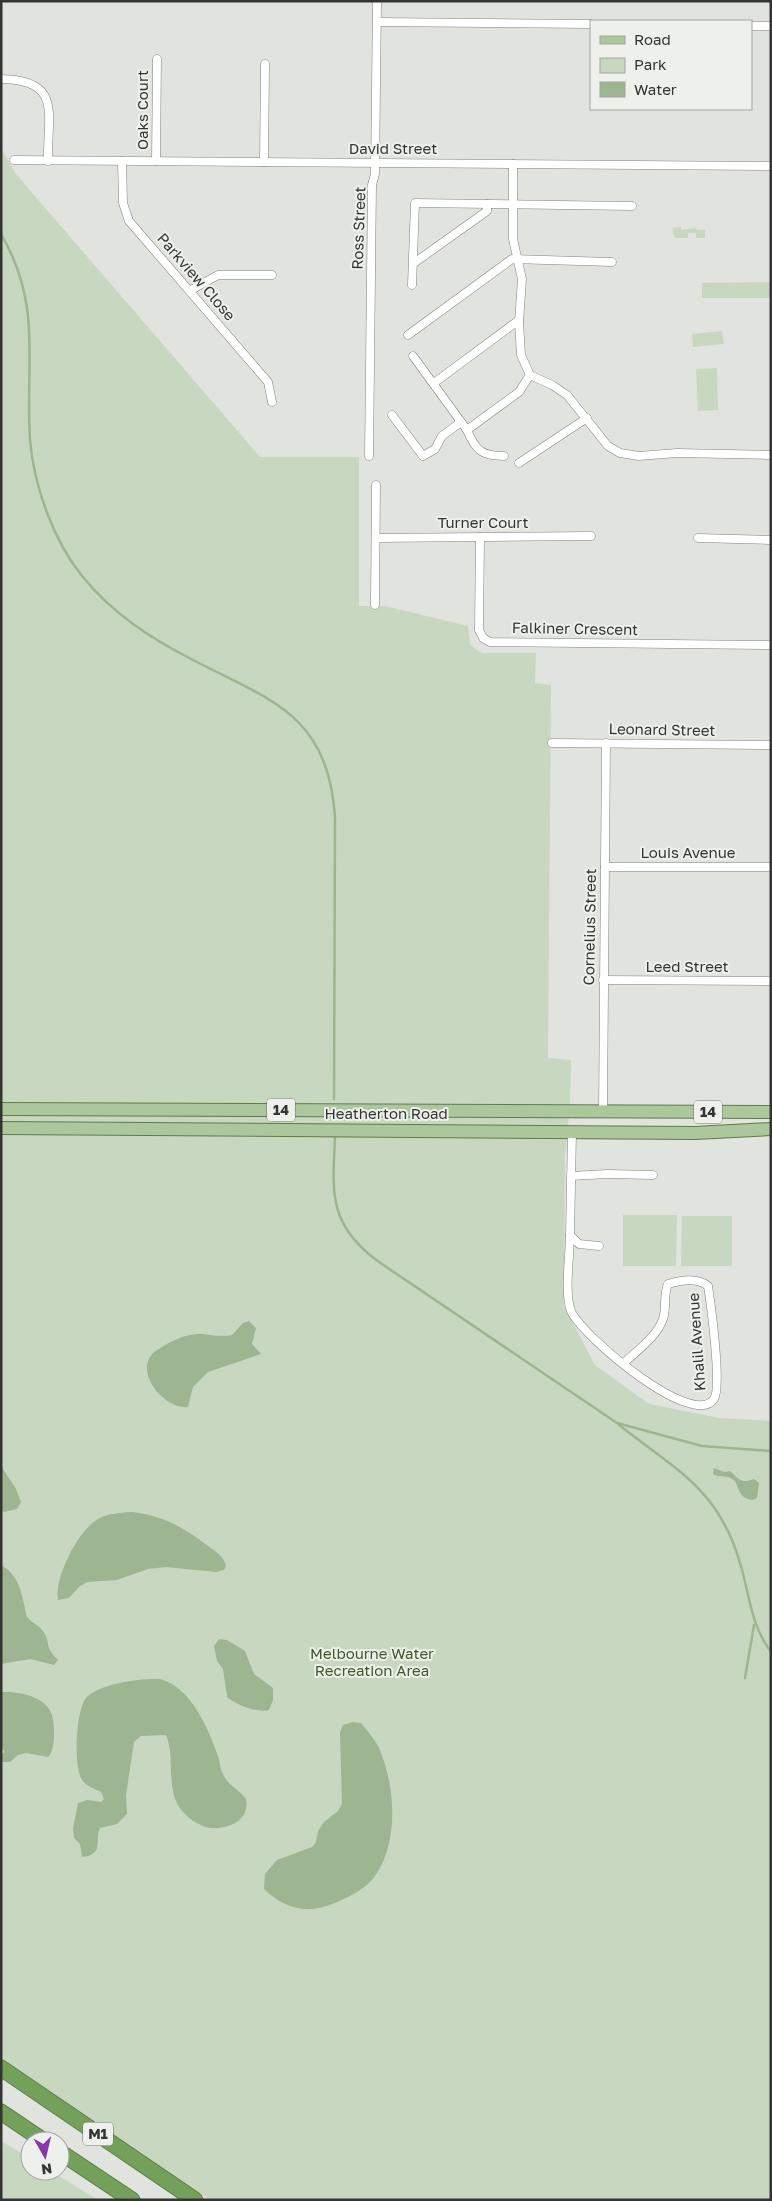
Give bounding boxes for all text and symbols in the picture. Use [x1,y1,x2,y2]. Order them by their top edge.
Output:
legend [590,20,752,110]
text: Road [634,30,671,48]
text: Park [634,55,667,73]
street label: Oaks Court [133,70,151,150]
text: Water [634,80,677,98]
street label: David Street [349,139,437,157]
street label: Ross Street [348,186,368,270]
street label: Parkview Close [154,229,240,324]
street label: Turner Court [438,513,528,531]
street label: Falkiner Crescent [512,618,638,638]
street label: Leonard Street [608,719,716,739]
street label: Louis Avenue [640,843,736,861]
street label: Cornelius Street [579,868,599,986]
street label: Leed Street [645,957,729,975]
road number: 14 [267,1098,295,1122]
road number: 14 [694,1100,722,1124]
street label: Heatherton Road [324,1104,448,1122]
street label: Khalil Avenue [684,1292,708,1392]
park label: Melbourne Water Recreation Area [310,1644,434,1679]
road number: M1 [83,2122,113,2146]
north arrow [20,2131,70,2181]
text: N [40,2160,53,2179]

